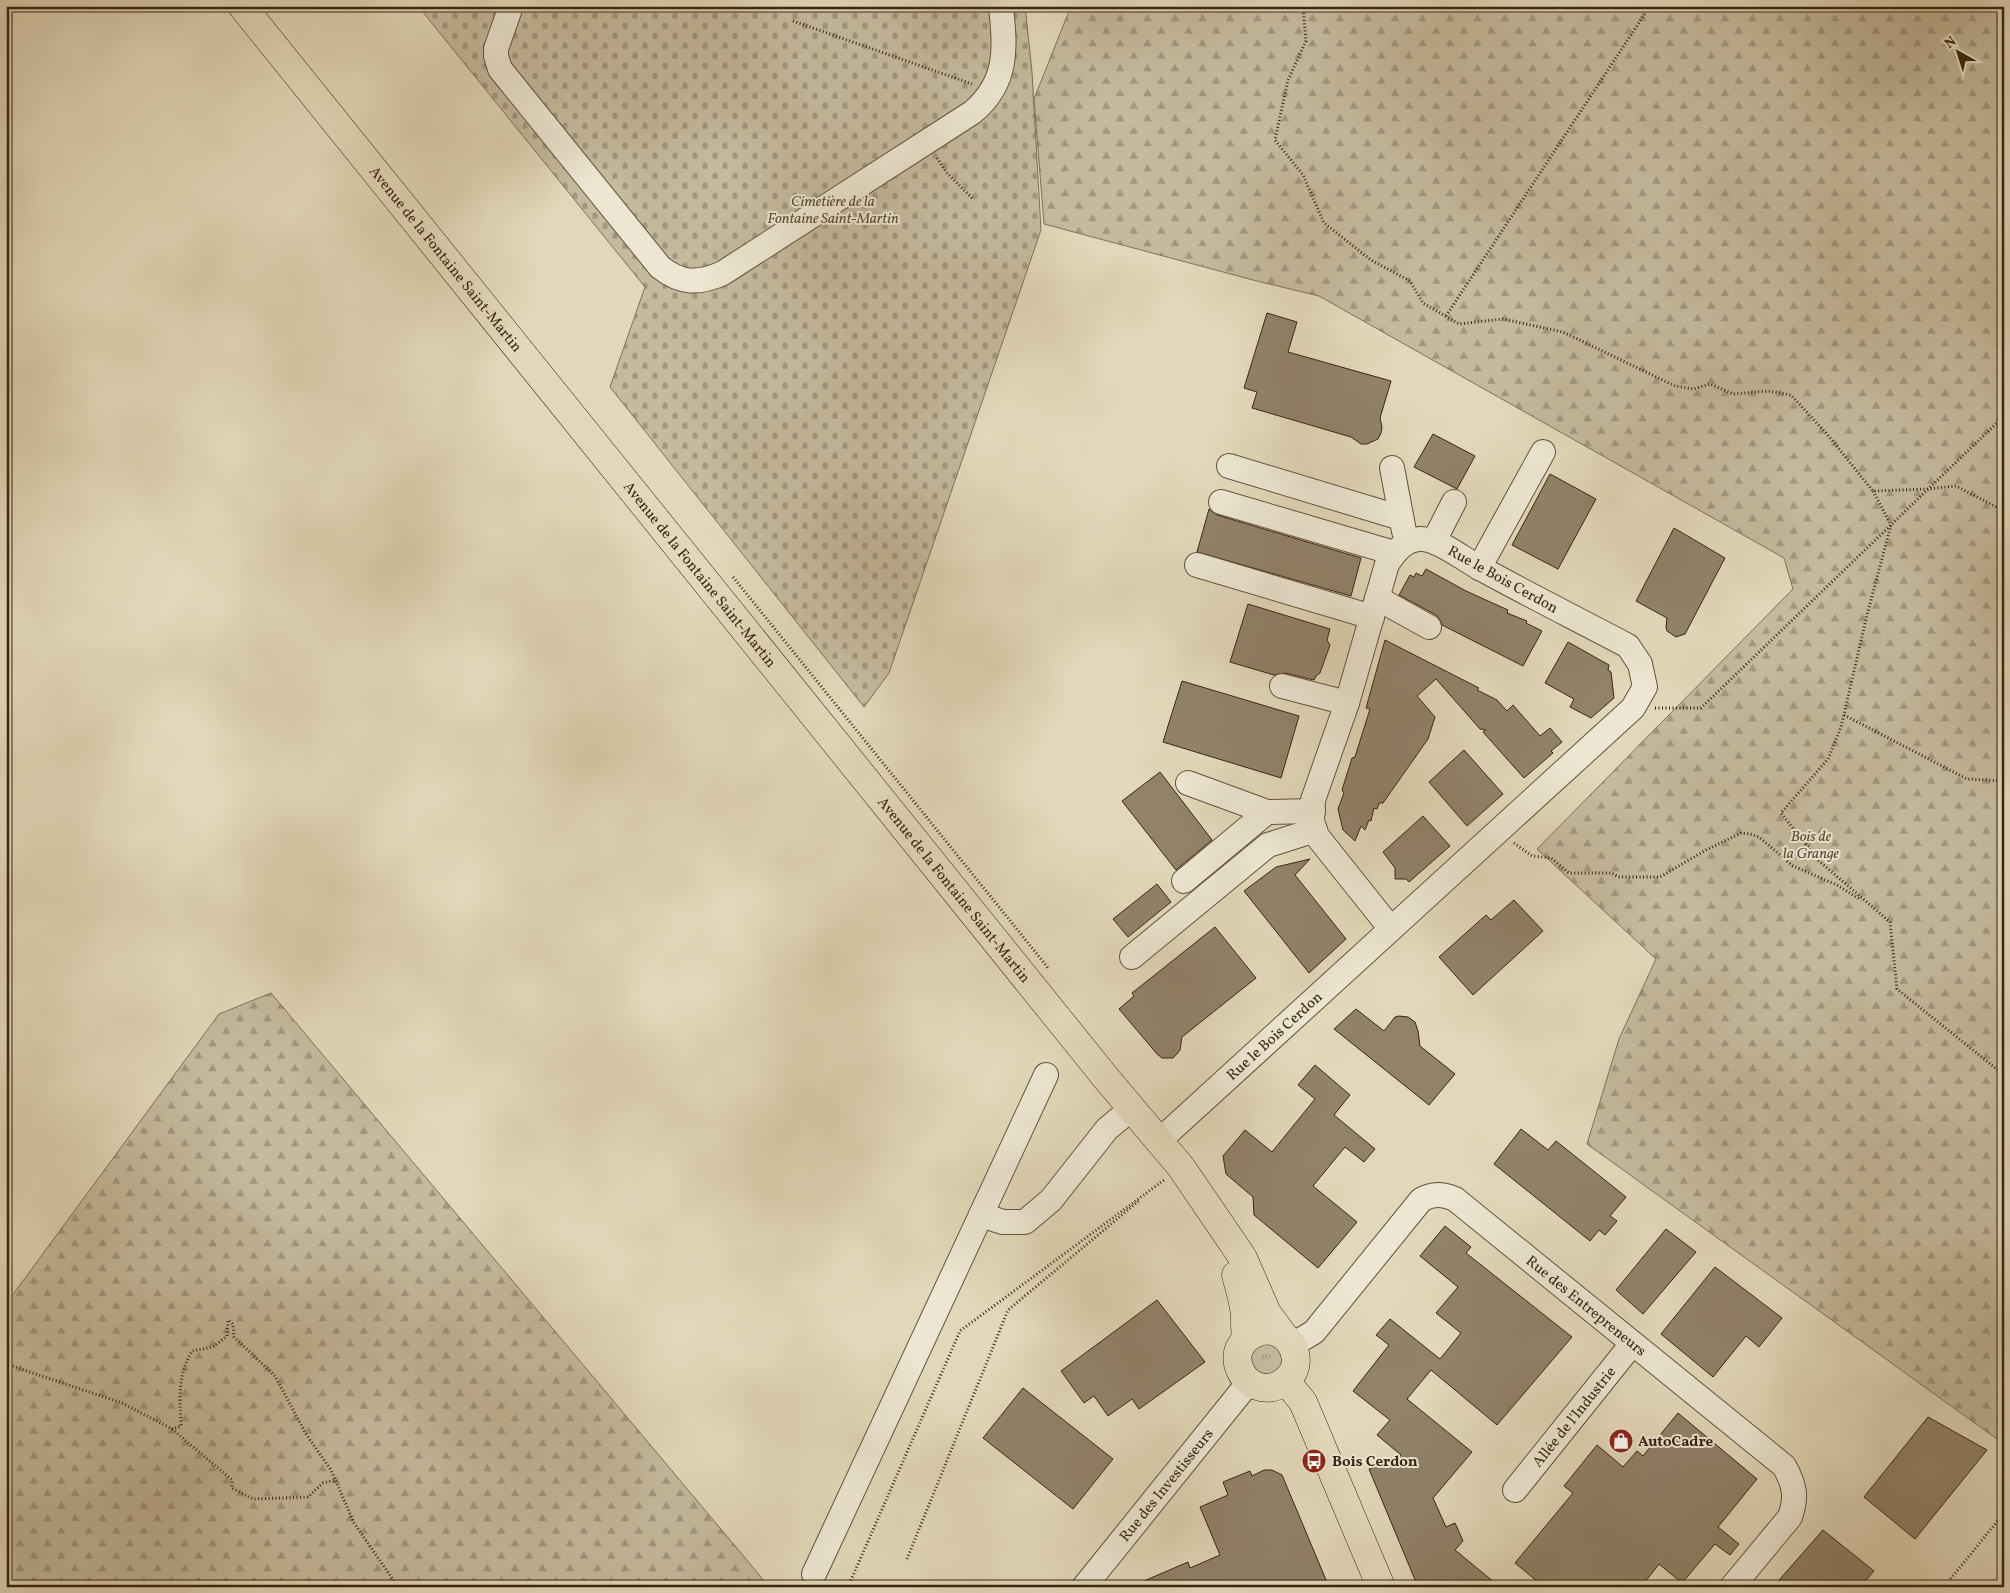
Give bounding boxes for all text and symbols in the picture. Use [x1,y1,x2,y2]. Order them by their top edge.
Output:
north arrow [1932,28,1982,78]
text: N [1941,32,1961,54]
street label: Avenue de la Fontaine Saint-Martin [363,163,526,357]
park label: Cimetière de la Fontaine Saint-Martin [767,192,899,230]
street label: Avenue de la Fontaine Saint-Martin [617,478,780,673]
street label: Rue le Bois Cerdon [1443,541,1561,619]
street label: Avenue de la Fontaine Saint-Martin [872,793,1035,988]
park label: Bois de la Grange [1783,827,1840,865]
street label: Rue le Bois Cerdon [1223,987,1328,1086]
street label: Rue des Entrepreneurs [1521,1251,1650,1362]
street label: Allée de l'Industrie [1528,1363,1622,1472]
street label: Rue des Investisseurs [1115,1425,1219,1547]
shop icon: AutoCadre [1608,1428,1634,1454]
place label: AutoCadre [1638,1432,1714,1453]
bus stop icon: Bois Cerdon [1301,1448,1327,1474]
place label: Bois Cerdon [1332,1452,1418,1473]

